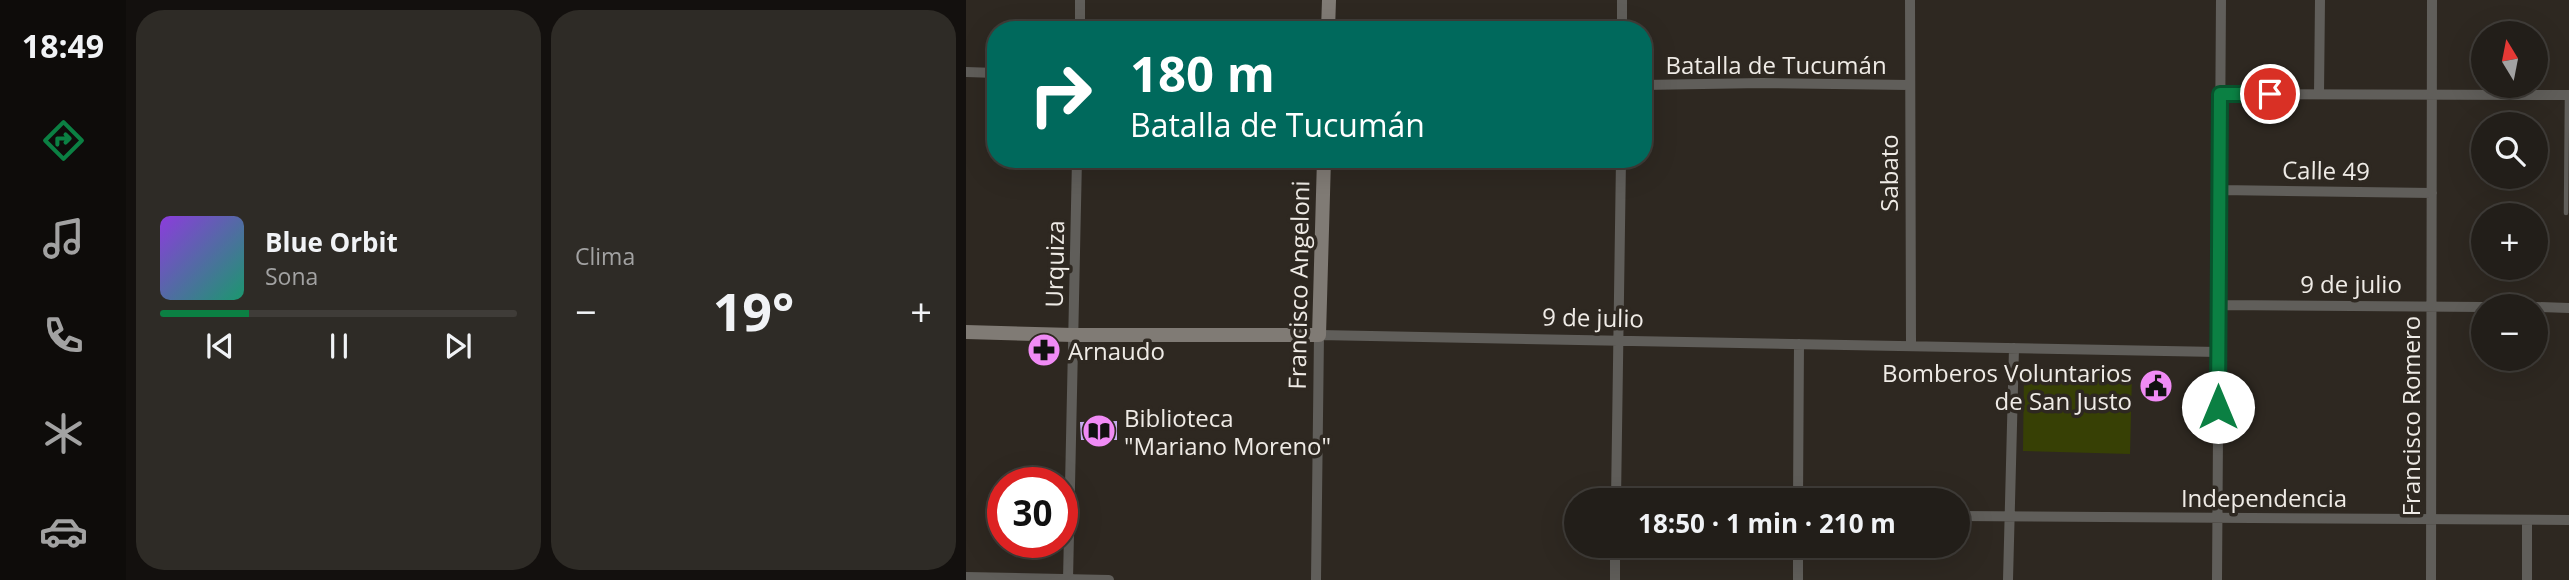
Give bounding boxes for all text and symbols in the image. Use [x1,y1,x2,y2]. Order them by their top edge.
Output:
north arrow [2471,21,2548,98]
map controls [2471,21,2548,371]
text: 18:49 [22,24,104,67]
text: 180 m [1130,40,1275,106]
street label: Batalla de Tucumán [1665,48,1887,81]
icon: right [1015,49,1106,140]
pin [2240,64,2300,124]
icon: arrive [2251,75,2289,113]
text: Batalla de Tucumán [1130,103,1425,146]
button: search [2471,112,2548,189]
icon: directions [39,116,88,165]
street label: Sabato [1872,134,1905,212]
street label: Calle 49 [2282,153,2370,187]
street label: Francisco Angeloni [1280,180,1316,390]
button: + [2471,203,2548,280]
icon: music [39,214,88,263]
street label: Urquiza [1037,220,1071,308]
text: Blue Orbit [265,224,398,260]
text: Clima [575,240,635,272]
text: Sona [265,260,318,292]
street label: 9 de julio [2300,267,2402,300]
text: 19° [713,275,794,346]
text: − [575,285,597,337]
text: + [910,285,932,337]
button: − [2471,294,2548,371]
street label: 9 de julio [1542,300,1644,334]
icon: phone [39,311,88,360]
street label: Francisco Romero [2394,316,2427,516]
icon: previous [201,327,239,365]
icon: pause [320,327,358,365]
icon: next [439,327,477,365]
pharmacy icon: Arnaudo [1025,331,1063,369]
place label: Arnaudo [1068,334,1165,367]
place label: Bomberos Voluntarios de San Justo [1882,356,2132,417]
public building icon: Bomberos Voluntarios de San Justo [2137,367,2175,405]
position arrow [2181,370,2255,444]
place label: Biblioteca "Mariano Moreno" [1124,401,1331,462]
icon: climate [39,409,88,458]
library icon: Biblioteca "Mariano Moreno" [1080,412,1118,450]
speed limit sign: 30 [987,467,1078,558]
street label: Independencia [2181,481,2347,514]
text: 18:50 · 1 min · 210 m [1638,505,1896,541]
icon: car [39,507,88,556]

